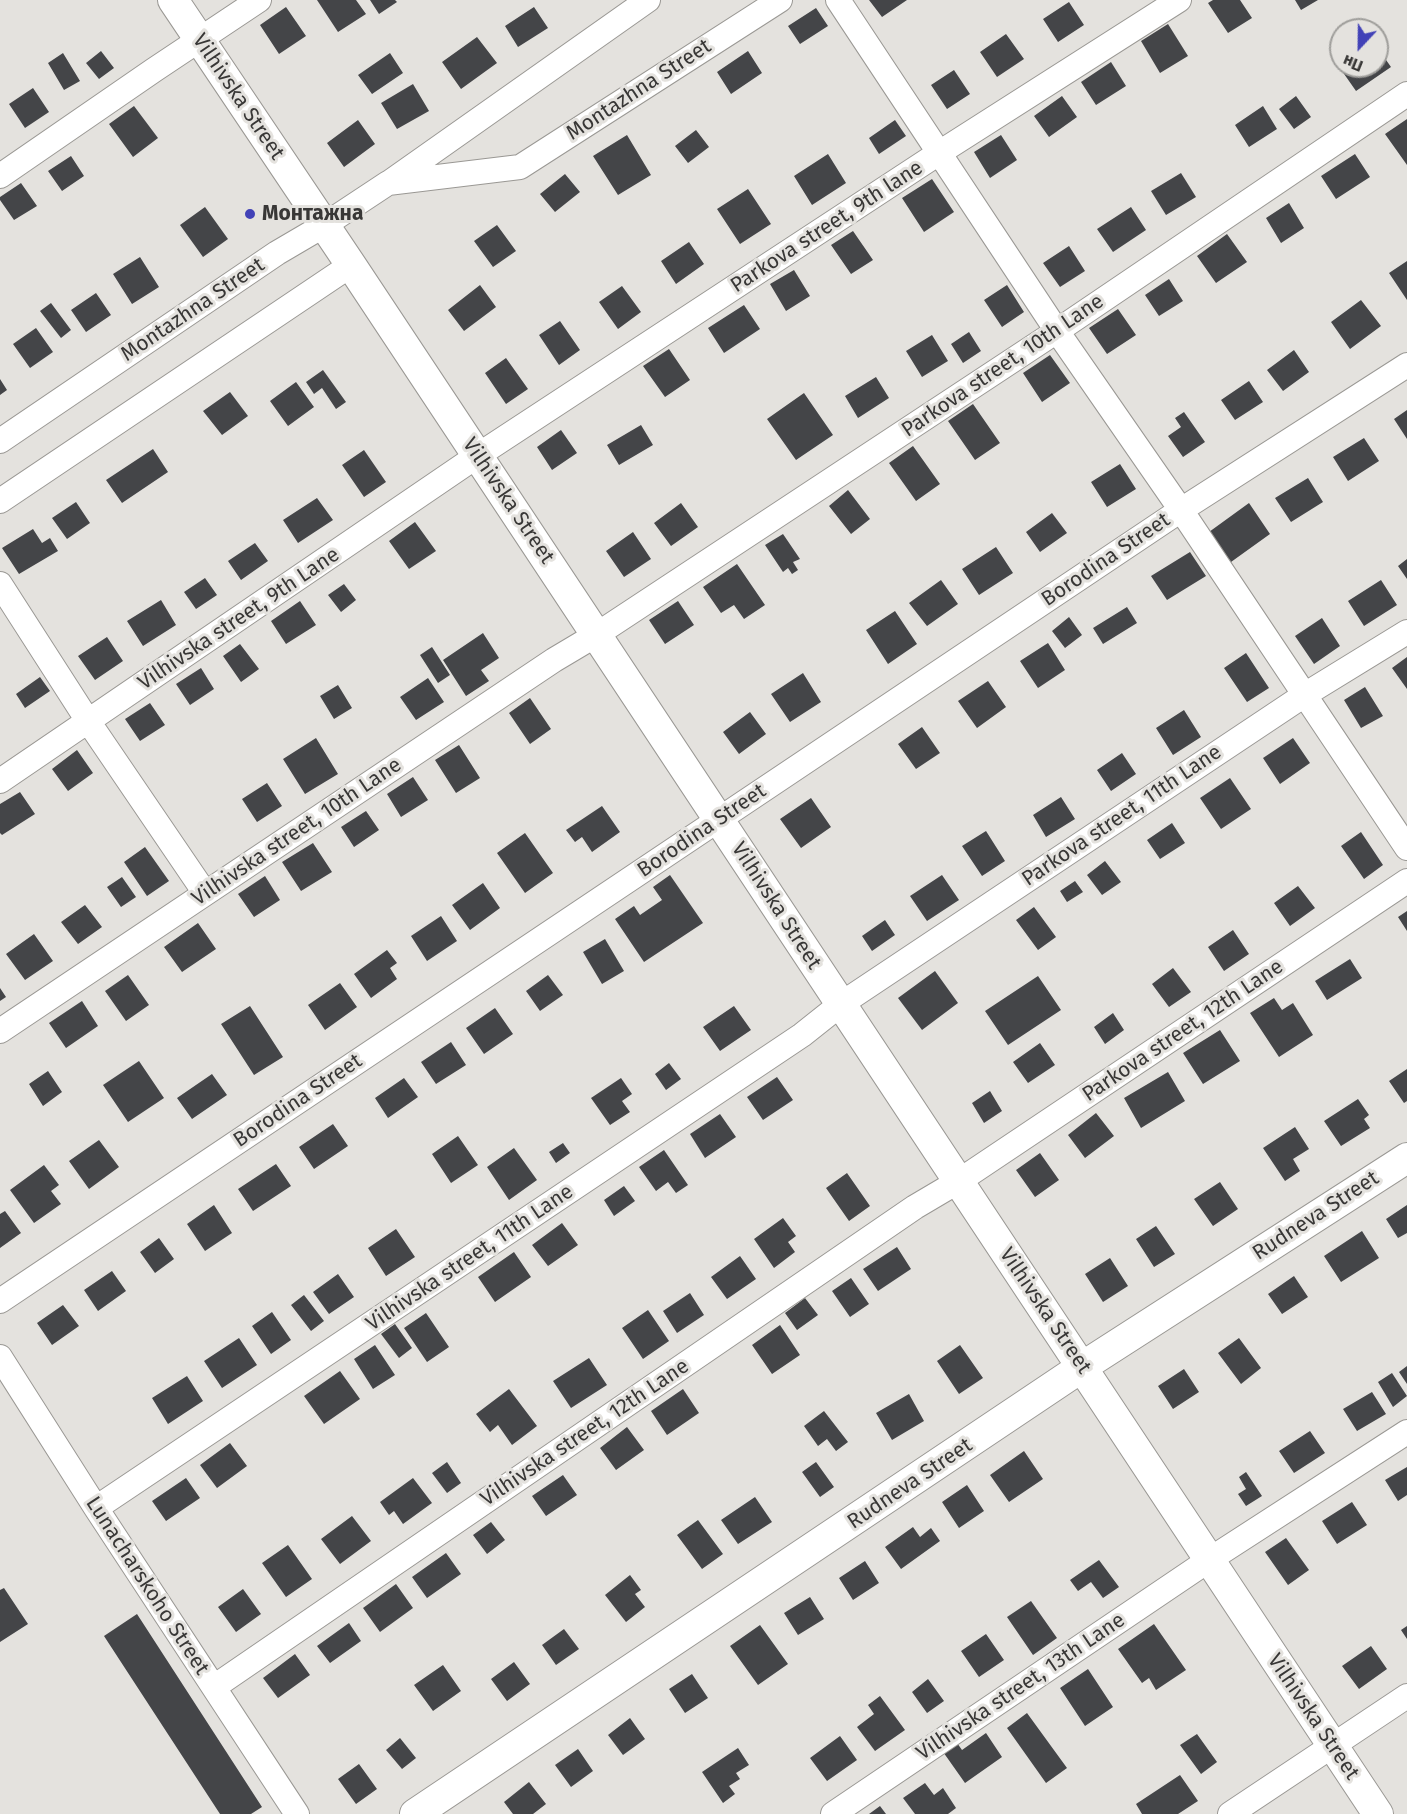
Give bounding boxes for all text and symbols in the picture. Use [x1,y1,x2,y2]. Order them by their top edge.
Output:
north arrow [1329,18,1389,78]
street label: Vilhivska Street [187,29,289,165]
street label: Montazhna Street [562,34,716,146]
text: Пн [1340,51,1366,76]
street label: Parkova street, 9th lane [726,155,928,299]
place label: Монтажна [262,201,363,227]
marker: Монтажна [243,207,257,221]
street label: Montazhna Street [117,253,269,367]
street label: Parkova street, 10th Lane [897,289,1109,443]
street label: Vilhivska Street [457,433,559,569]
street label: Borodina Street [1037,508,1175,612]
street label: Vilhivska street, 9th Lane [134,542,344,696]
street label: Parkova street, 11th Lane [1018,740,1226,892]
street label: Vilhivska street, 10th Lane [188,752,406,912]
street label: Borodina Street [633,779,771,883]
street label: Vilhivska Street [726,838,826,974]
street label: Parkova street, 12th Lane [1078,954,1288,1108]
street label: Borodina Street [229,1049,367,1153]
street label: Rudneva Street [1248,1166,1384,1266]
street label: Vilhivska street, 11th Lane [362,1179,578,1337]
street label: Vilhivska Street [994,1243,1096,1379]
street label: Vilhivska street, 12th Lane [476,1354,694,1512]
street label: Rudneva Street [843,1433,977,1535]
street label: Lunacharskoho Street [80,1492,214,1680]
street label: Vilhivska street, 13th Lane [912,1608,1130,1766]
street label: Vilhivska Street [1262,1649,1364,1785]

